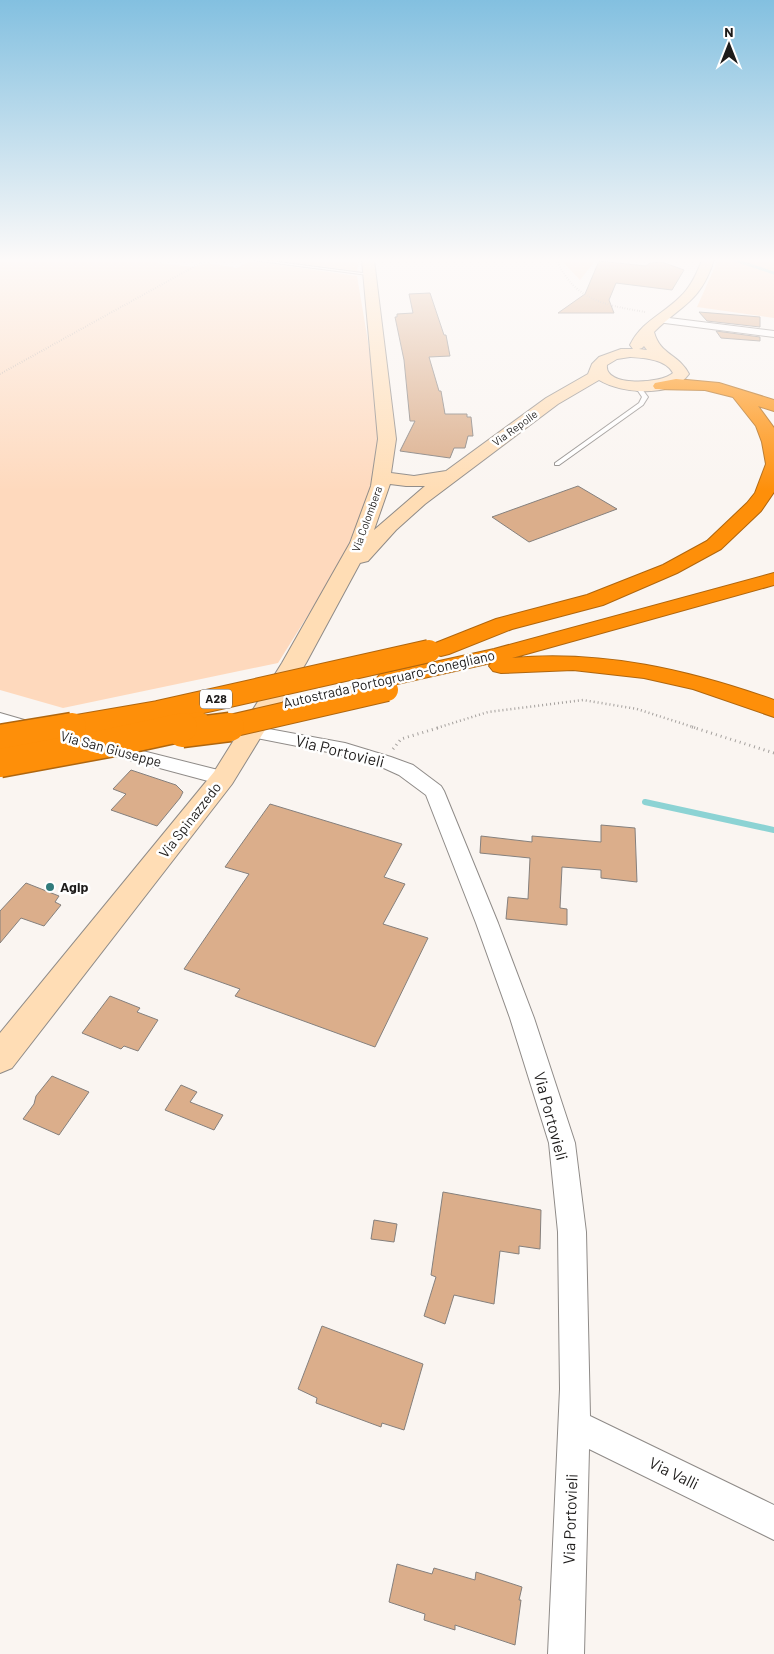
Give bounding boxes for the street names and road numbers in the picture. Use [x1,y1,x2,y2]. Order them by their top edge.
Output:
street label: Via Repolle [490,407,540,448]
street label: Via Colombera [349,484,384,553]
street label: Autostrada Portogruaro-Conegliano [281,646,496,711]
road number: A28 [200,690,232,709]
street label: Via San Giuseppe [59,727,164,770]
street label: Via Portovieli [294,730,386,771]
street label: Via Spinazzedo [155,779,224,861]
street label: Via Portovieli [531,1070,572,1162]
street label: Via Valli [646,1452,702,1493]
street label: Via Portovieli [558,1473,581,1565]

